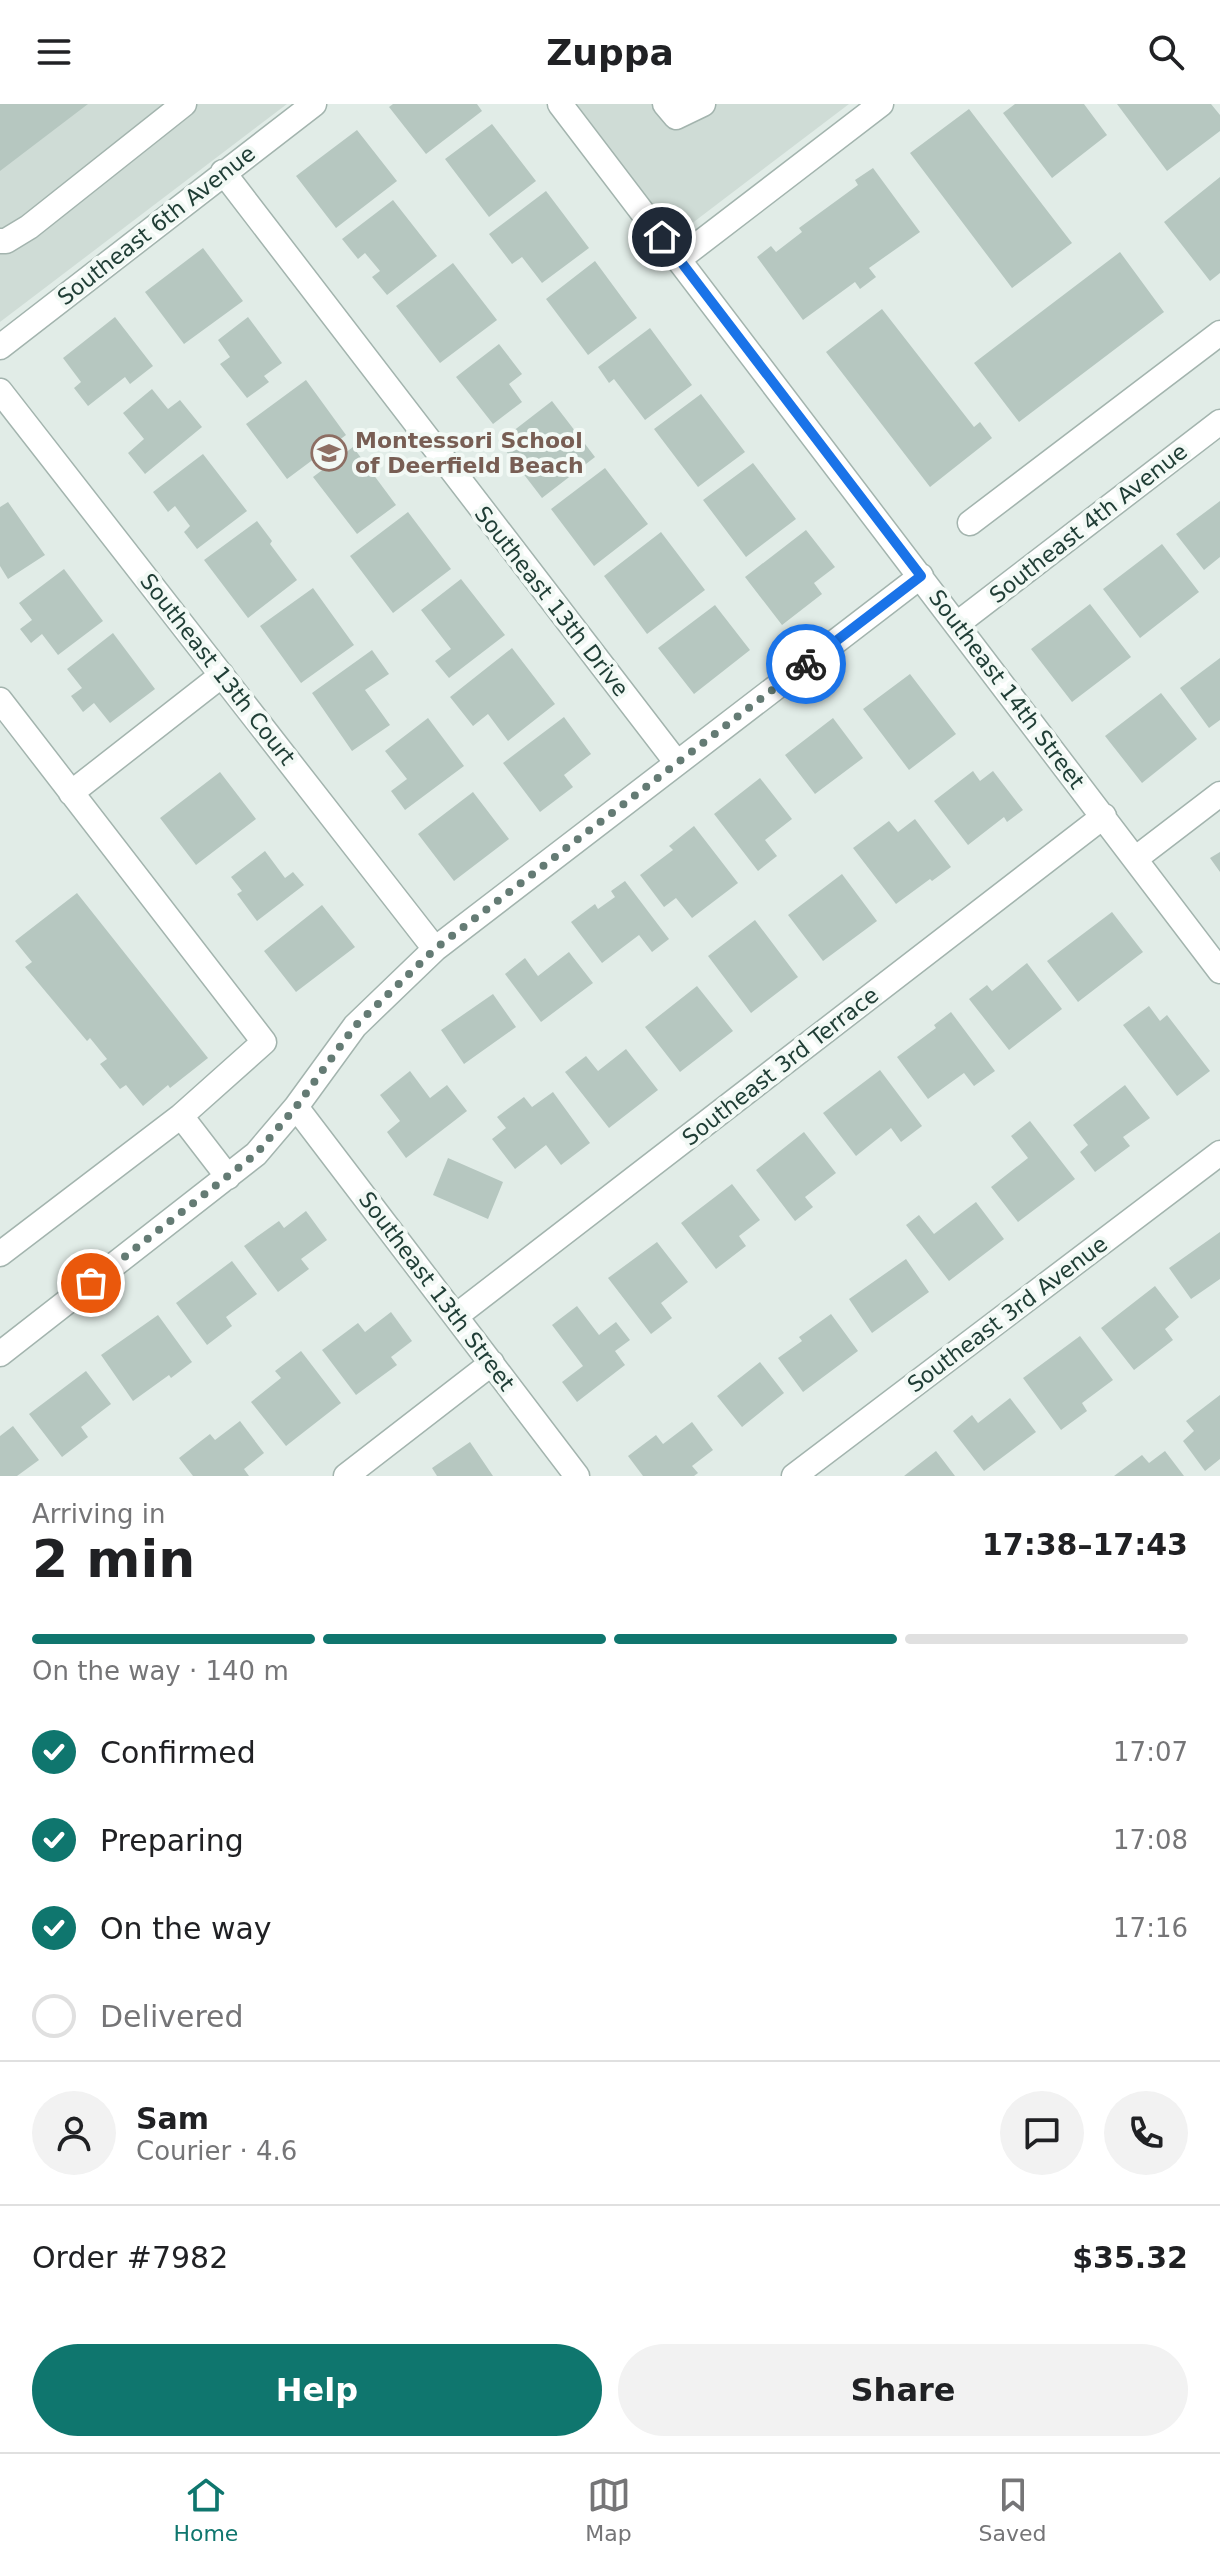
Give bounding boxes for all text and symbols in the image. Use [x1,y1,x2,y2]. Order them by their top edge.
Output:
icon: menu [32,30,76,74]
icon: search [1144,30,1188,74]
text: Zuppa [546,32,674,73]
street label: Southeast 6th Avenue [53,141,260,310]
pin [628,203,696,271]
icon: home [640,215,684,259]
place label: Montessori School of Deerfield Beach [355,428,584,478]
school or university icon: Montessori School of Deerfield Beach [310,434,348,472]
street label: Southeast 4th Avenue [985,439,1192,608]
street label: Southeast 13th Drive [470,501,634,701]
street label: Southeast 13th Court [135,569,300,770]
street label: Southeast 14th Street [924,585,1090,794]
courier [766,624,846,704]
icon: bike [784,642,828,686]
street label: Southeast 3rd Terrace [677,982,883,1151]
street label: Southeast 13th Street [354,1187,520,1396]
street label: Southeast 3rd Avenue [903,1231,1112,1398]
pin [57,1249,125,1317]
icon: bag [69,1261,113,1305]
text: Arriving in [32,1499,166,1529]
text: 17:38–17:43 [982,1527,1188,1562]
text: 2 min [32,1529,195,1589]
text: On the way · 140 m [32,1656,289,1686]
icon: check [32,1730,76,1774]
text: Confirmed [100,1735,256,1770]
text: 17:07 [1113,1737,1188,1767]
icon: check [32,1818,76,1862]
text: Preparing [100,1823,244,1858]
text: 17:08 [1113,1825,1188,1855]
icon: check [32,1906,76,1950]
text: On the way [100,1911,272,1946]
text: 17:16 [1113,1913,1188,1943]
text: Delivered [100,1999,244,2034]
button: person [32,2091,116,2175]
button: chat [1000,2091,1084,2175]
button: phone [1104,2091,1188,2175]
text: Sam [136,2101,209,2136]
text: Courier · 4.6 [136,2136,297,2166]
text: Order #7982 [32,2240,228,2275]
text: $35.32 [1072,2240,1188,2275]
button: Help [32,2344,602,2436]
button: Share [618,2344,1188,2436]
tab: Home [173,2473,238,2546]
tab: Map [585,2473,632,2546]
tab: Saved [979,2473,1047,2546]

